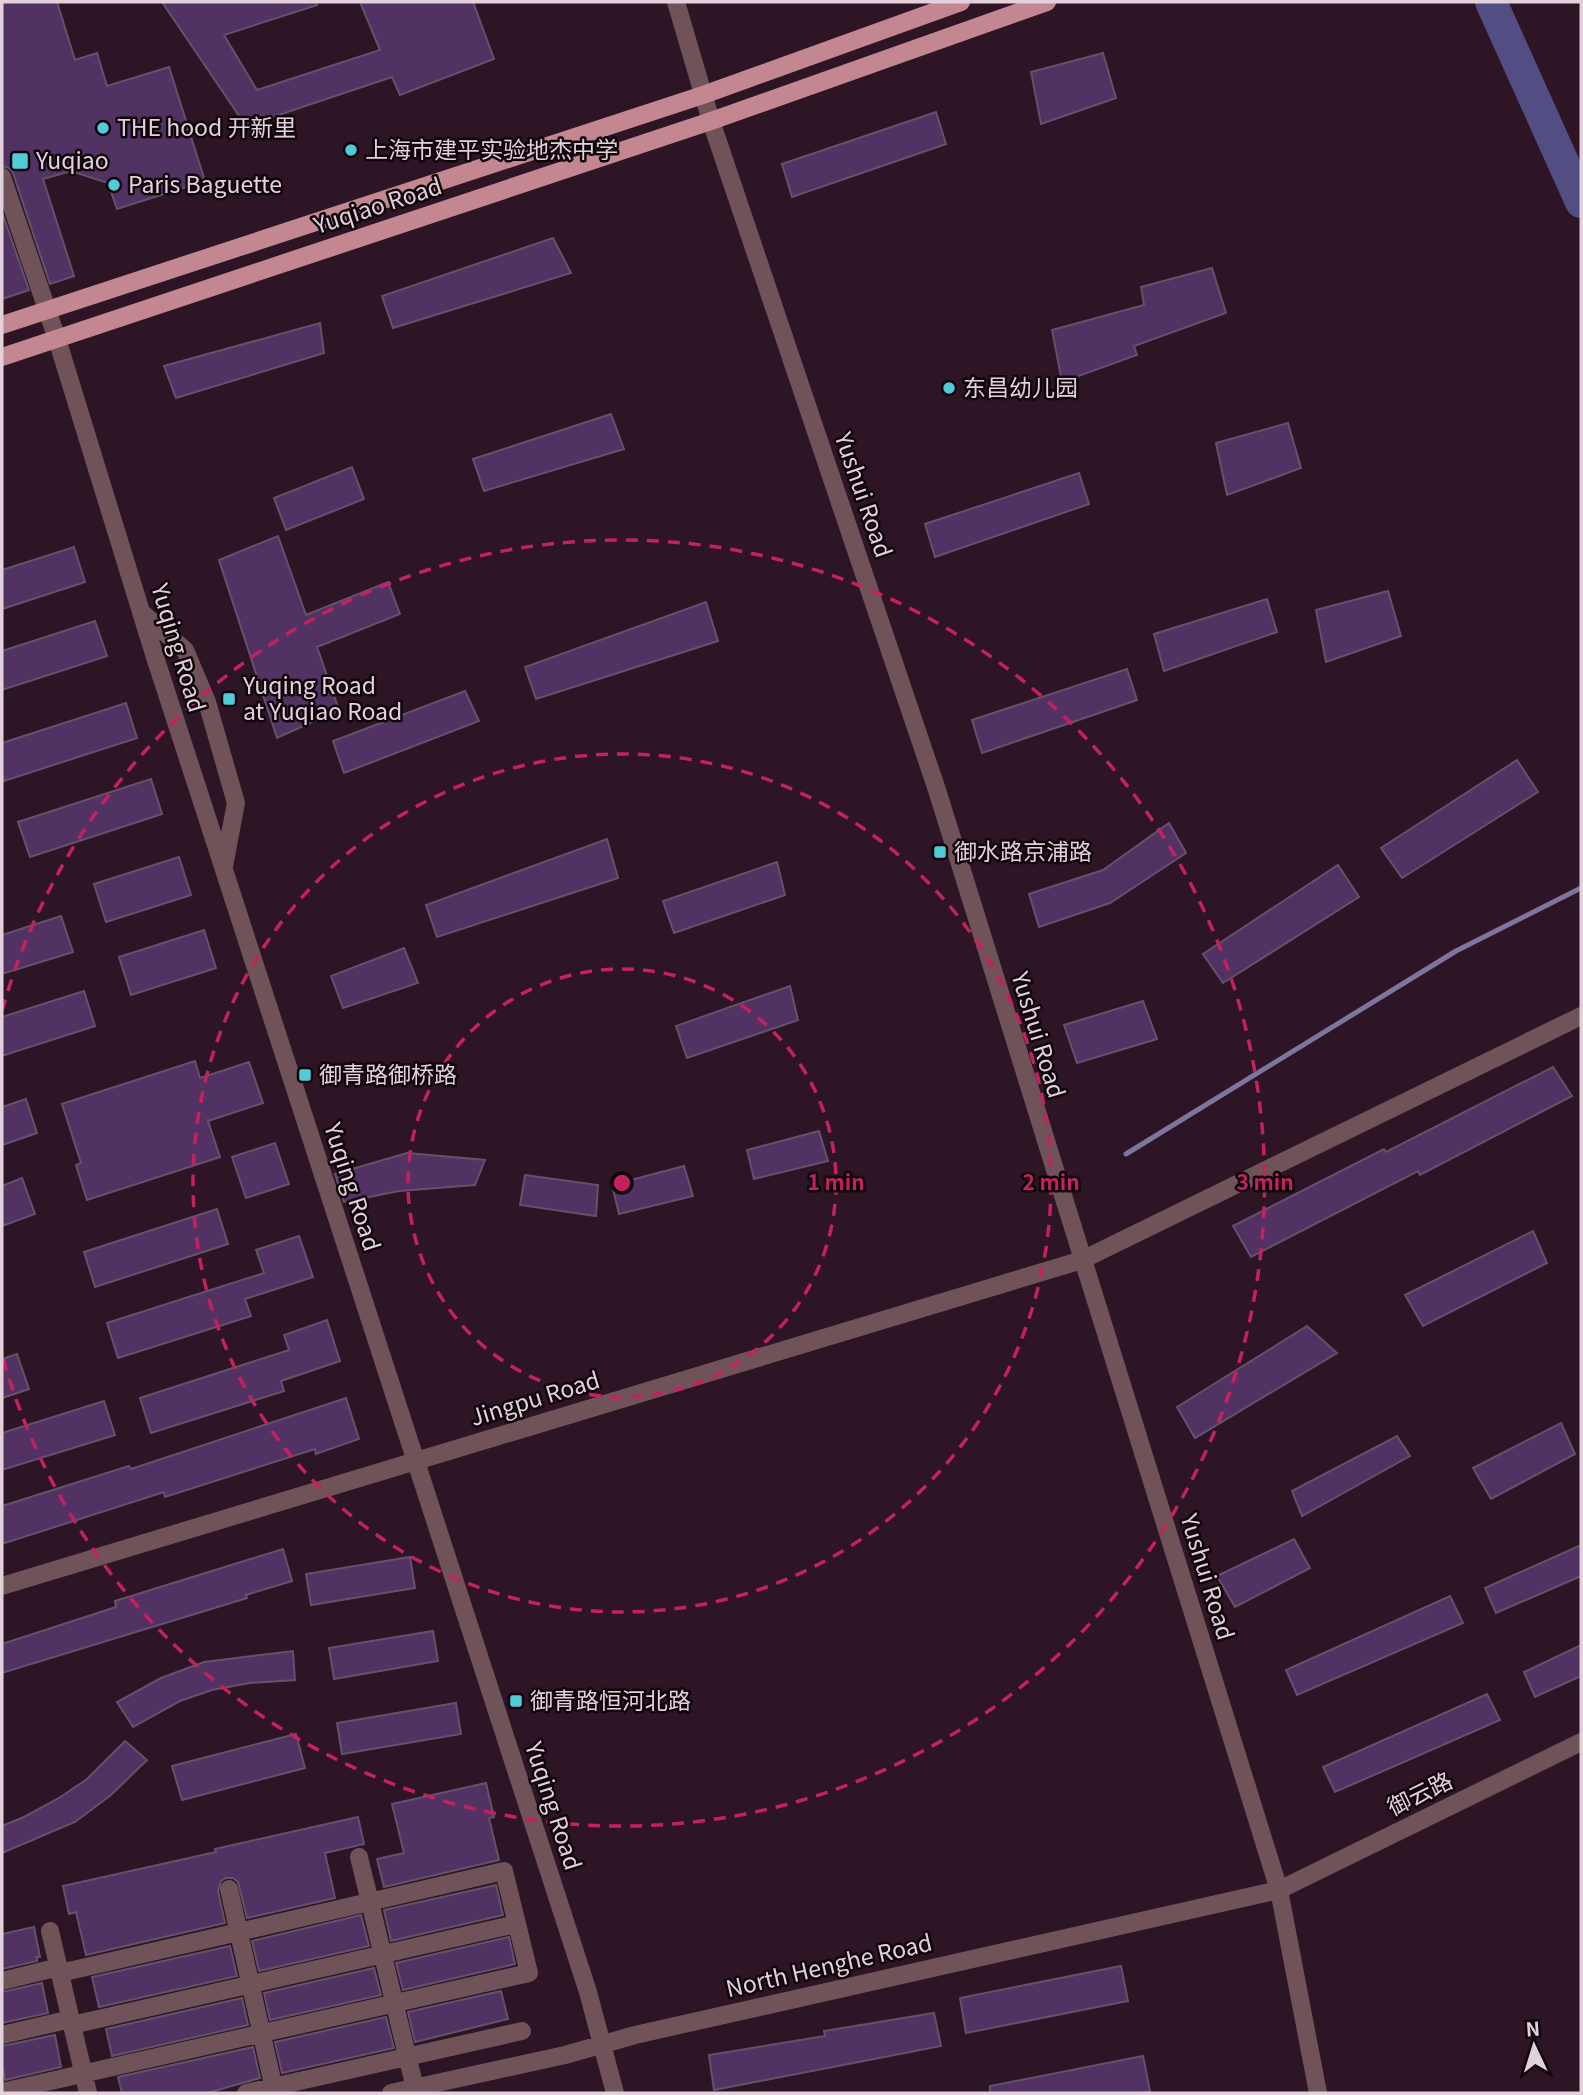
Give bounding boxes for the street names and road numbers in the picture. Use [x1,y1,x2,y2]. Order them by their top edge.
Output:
street label: Yuqiao Road [308,167,446,241]
street label: Yushui Road [827,426,902,562]
street label: Yuqing Road [144,578,216,716]
street label: Yushui Road [1004,966,1075,1102]
street label: Yuqing Road [317,1117,391,1255]
street label: Jingpu Road [465,1361,603,1433]
street label: Yushui Road [1173,1508,1244,1644]
street label: Yuqing Road [518,1736,592,1874]
street label: 御云路 [1381,1762,1458,1823]
street label: North Henghe Road [722,1924,935,2004]

